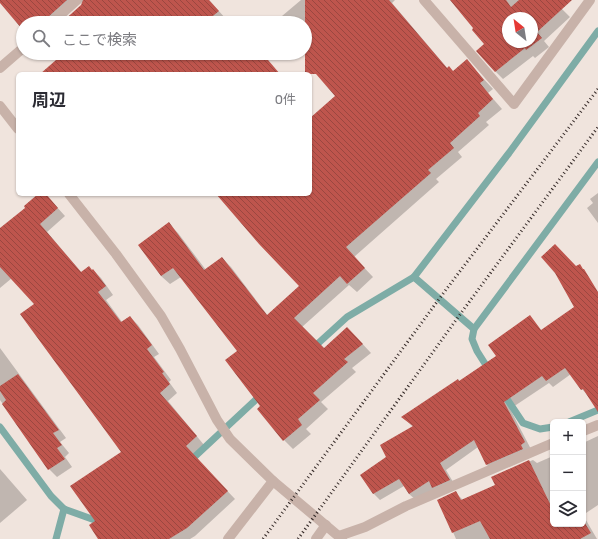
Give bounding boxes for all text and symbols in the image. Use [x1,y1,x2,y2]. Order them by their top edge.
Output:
north arrow [502,12,538,48]
search box [16,16,312,60]
icon: search [30,27,52,49]
text: ここで検索 [62,31,137,49]
text: 周辺 [32,90,66,110]
text: 0件 [275,92,296,107]
map controls [550,419,586,527]
button: + [550,419,586,455]
button: − [550,455,586,491]
button: layers [550,491,586,527]

